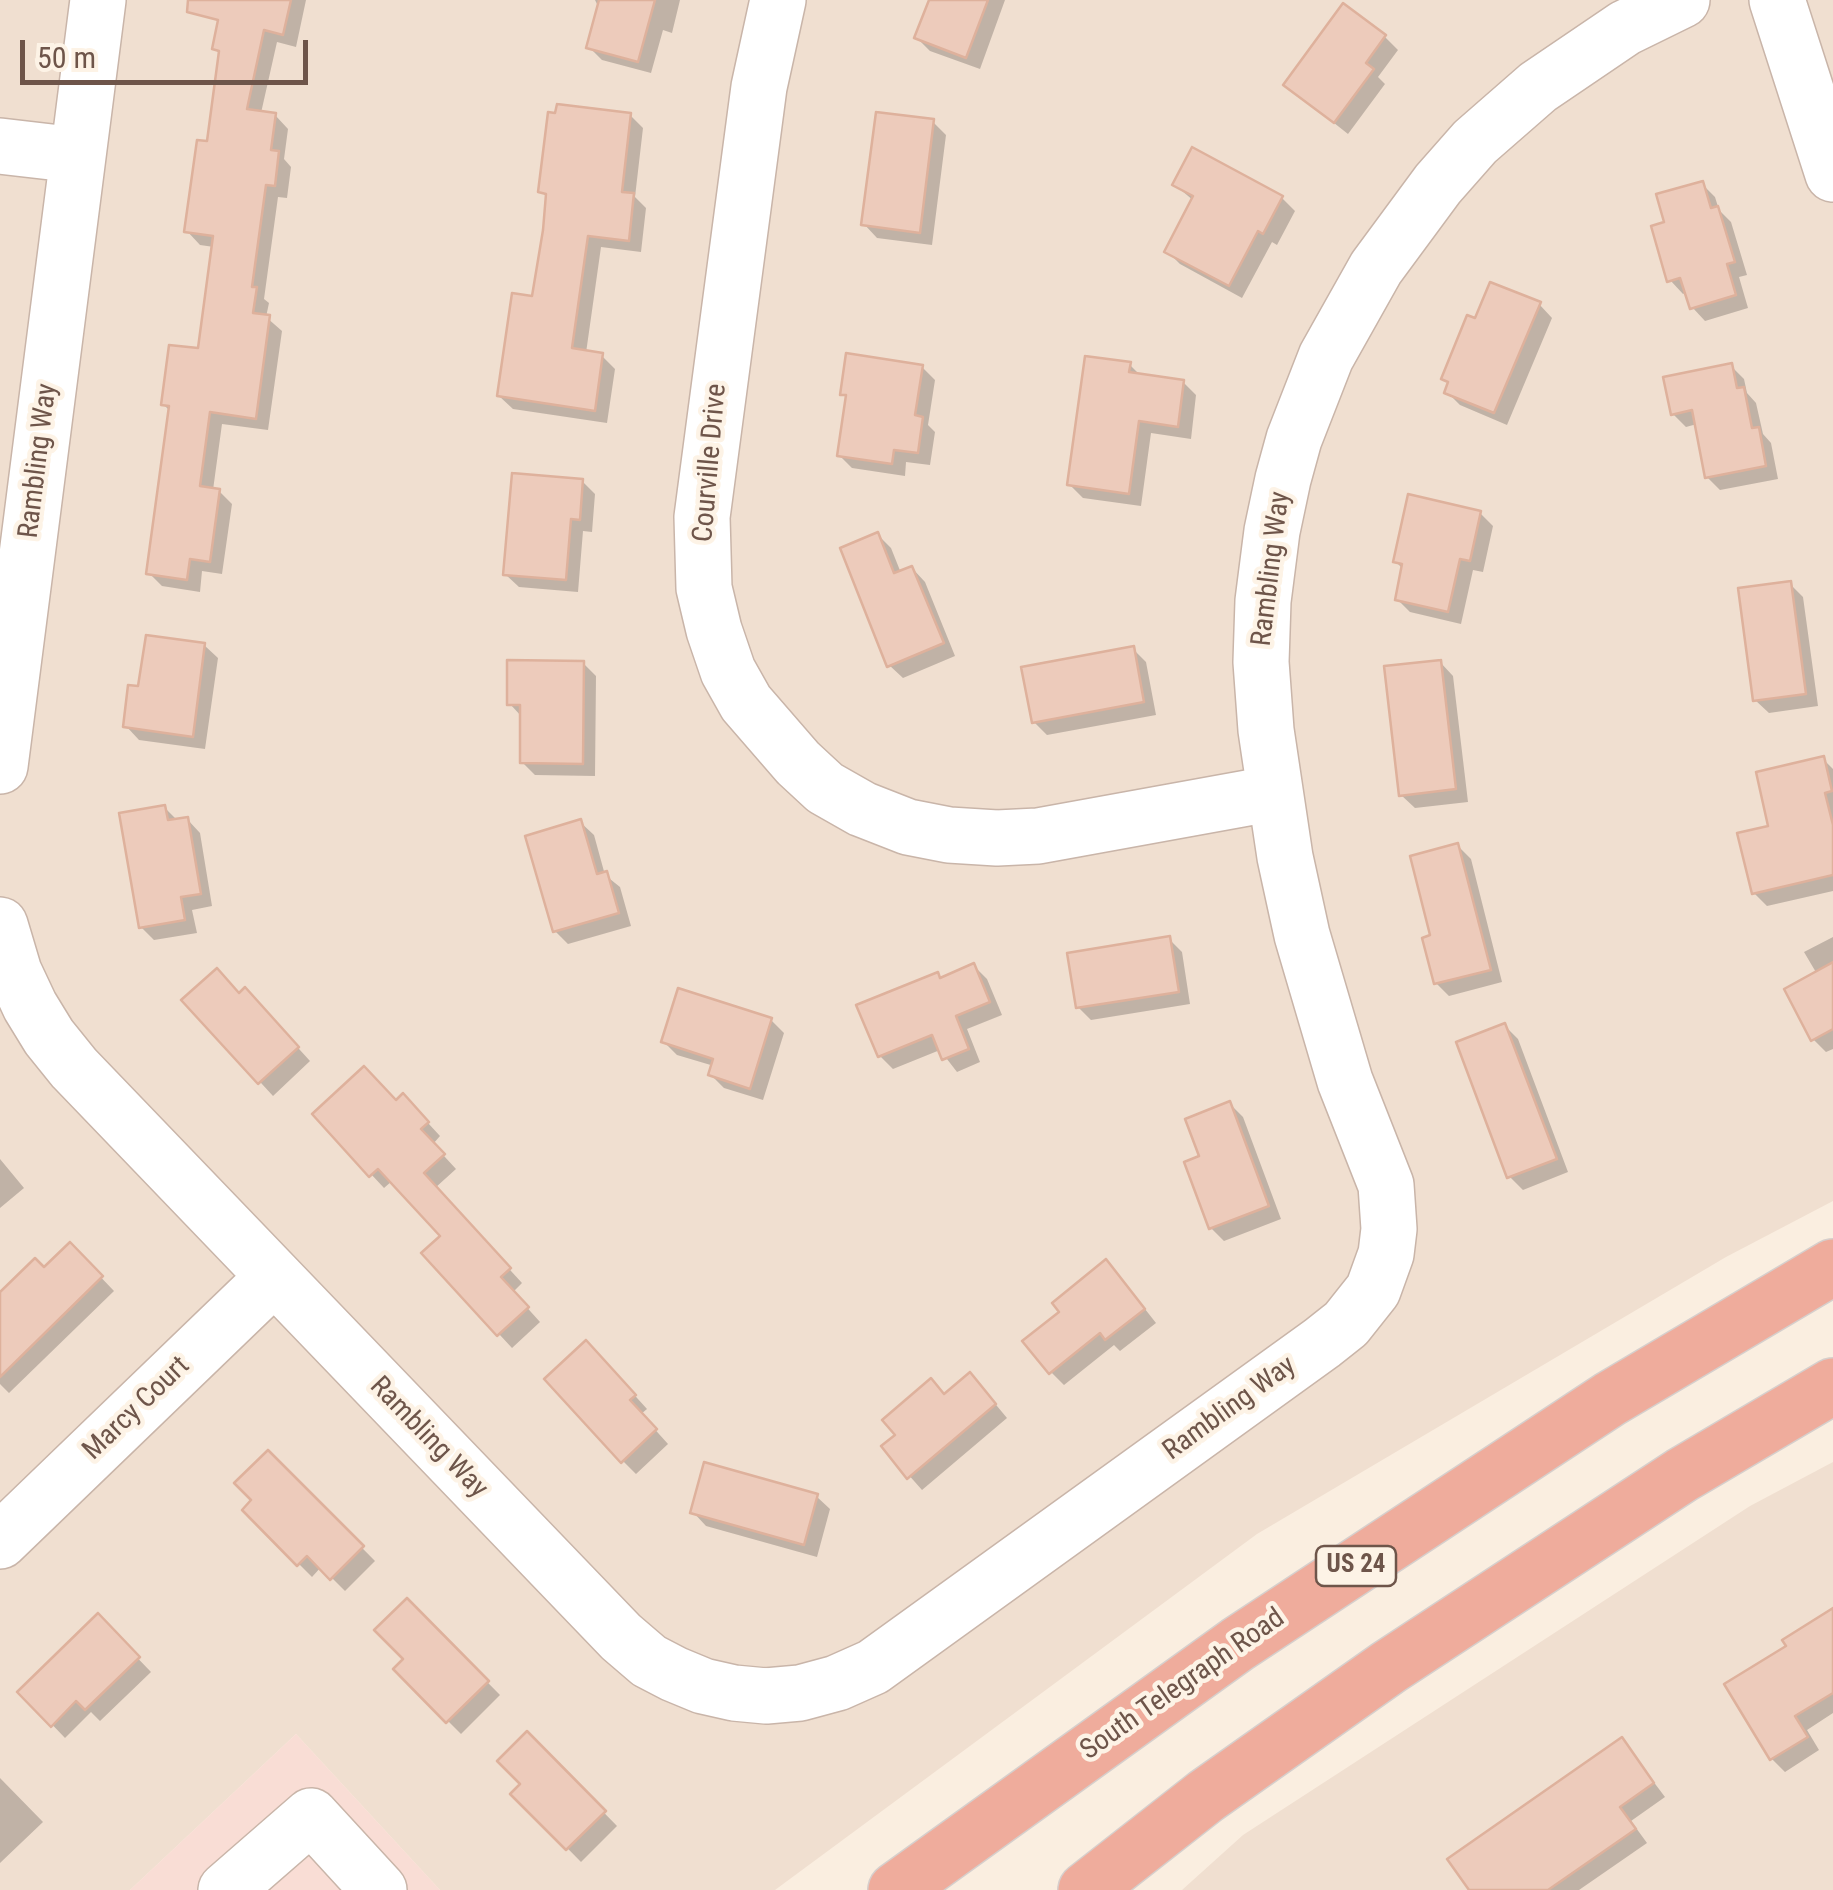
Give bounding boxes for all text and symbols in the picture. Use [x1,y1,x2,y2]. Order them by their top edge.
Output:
scale bar [25,20,312,82]
text: 50 m [37,40,96,75]
street label: Rambling Way [13,382,65,540]
street label: Courville Drive [687,382,735,544]
street label: Rambling Way [1246,490,1298,648]
street label: Marcy Court [77,1350,197,1468]
street label: Rambling Way [1157,1350,1303,1468]
street label: Rambling Way [362,1370,494,1506]
road number: US 24 [1316,1546,1396,1586]
street label: South Telegraph Road [1074,1602,1292,1768]

